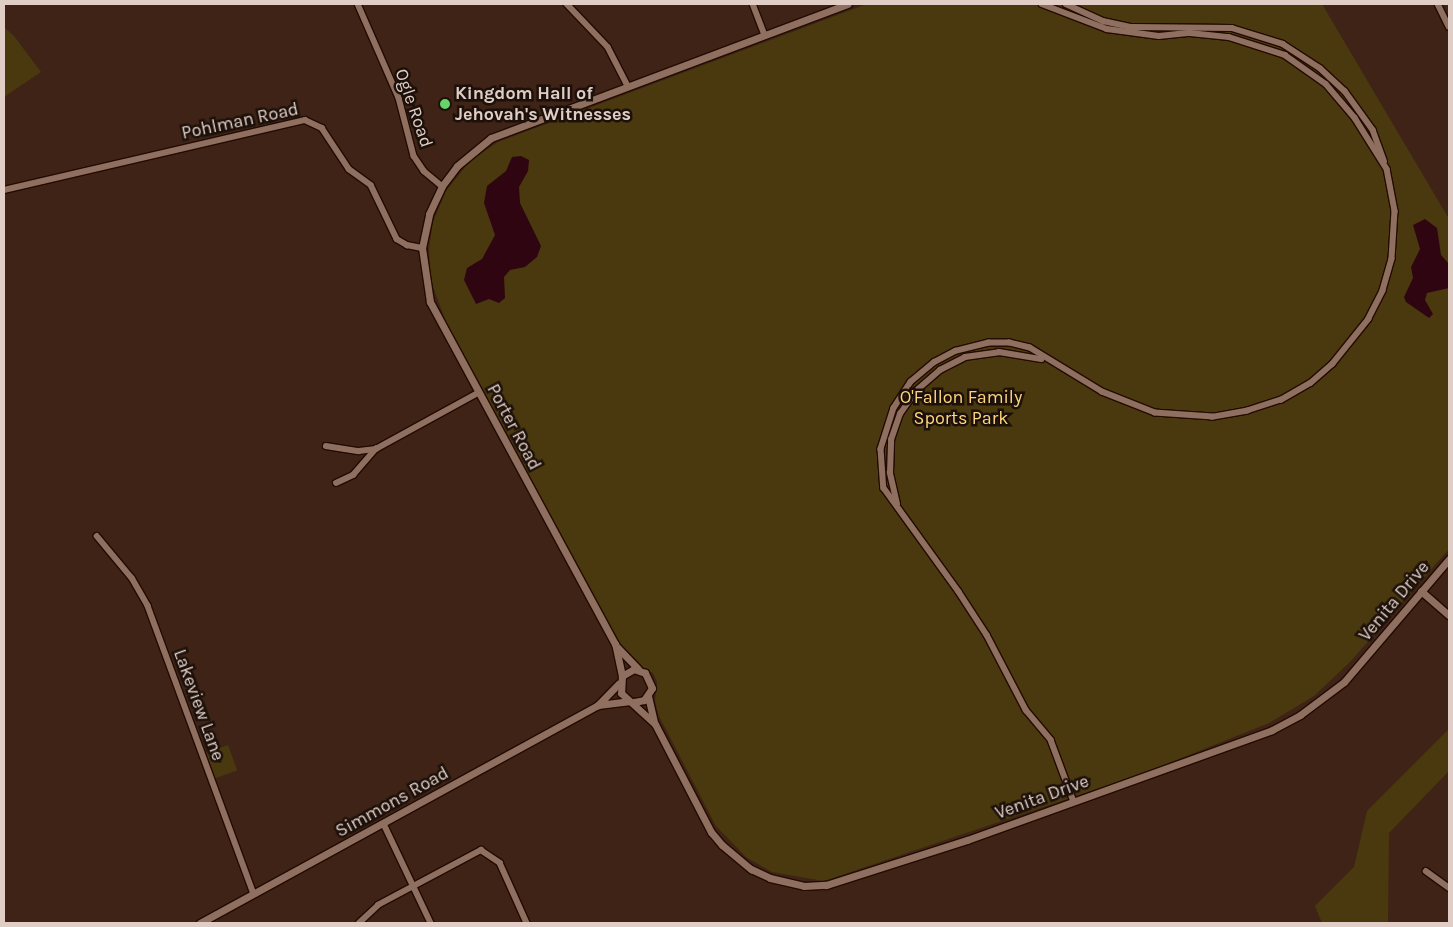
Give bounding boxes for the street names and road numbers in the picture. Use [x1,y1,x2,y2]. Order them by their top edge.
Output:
street label: Ogle Road [390,66,438,150]
street label: Pohlman Road [180,98,300,144]
street label: Porter Road [482,380,546,474]
street label: Venita Drive [1354,557,1434,645]
street label: Lakeview Lane [169,646,229,764]
street label: Simmons Road [332,762,452,842]
street label: Venita Drive [992,770,1092,824]

